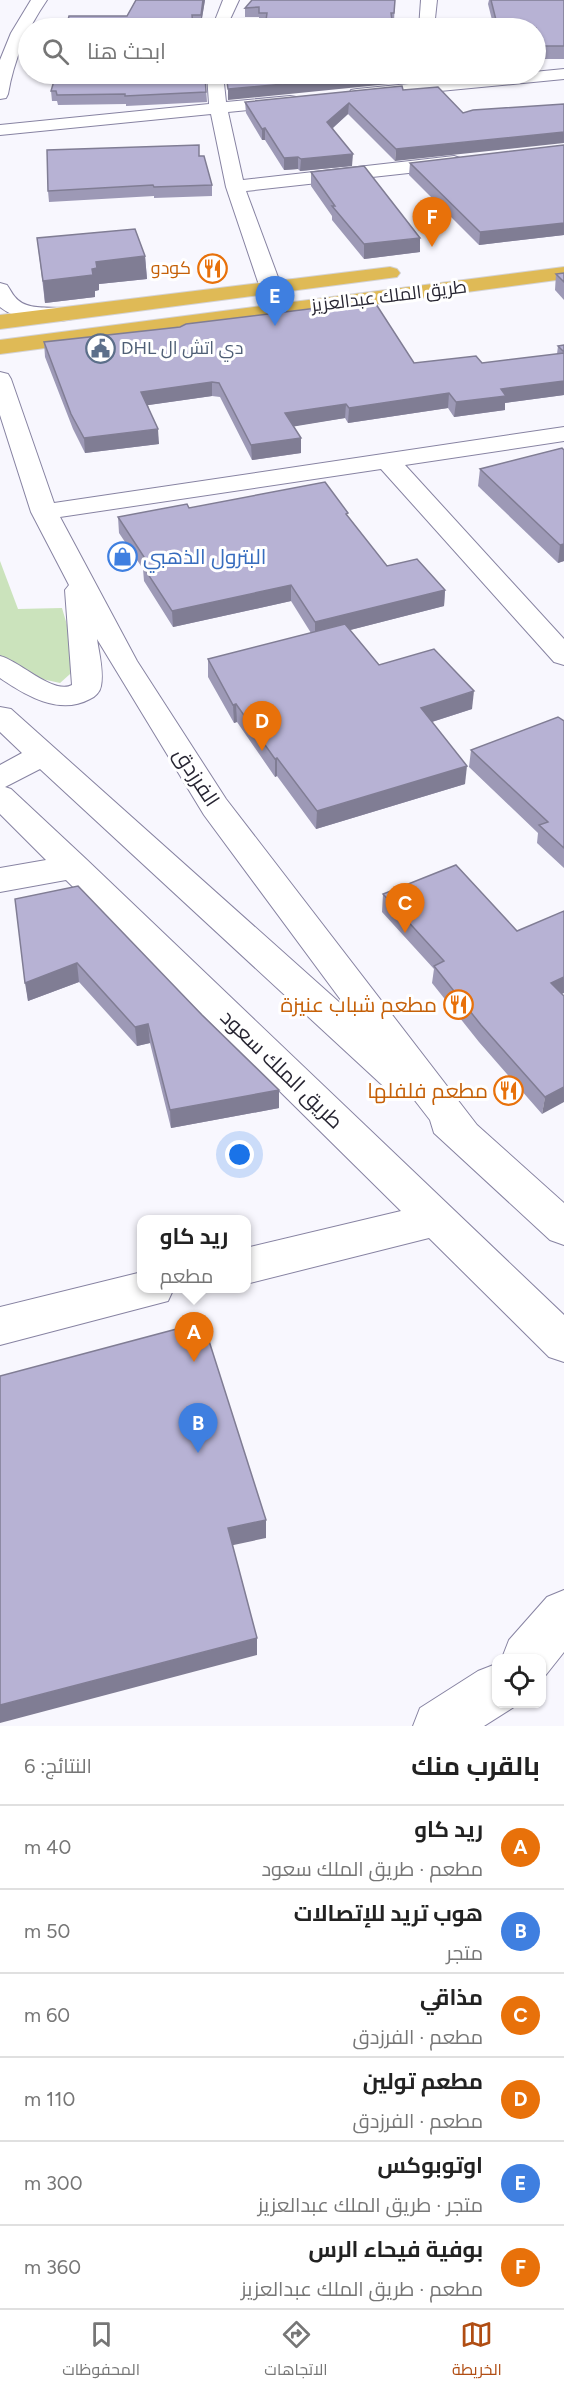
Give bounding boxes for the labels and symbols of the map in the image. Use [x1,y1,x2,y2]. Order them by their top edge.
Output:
pin: F [412,198,452,247]
restaurant icon: كودو [196,252,228,284]
place label: كودو [151,257,191,279]
pin: E [256,276,294,326]
street label: طريق الملك عبدالعزيز [309,276,468,318]
public building icon: DHL دي اتش ال [84,332,116,364]
place label: DHL دي اتش ال [121,337,243,362]
shop icon: البترول الذهبي [106,540,138,572]
place label: البترول الذهبي [143,544,266,573]
pin: D [242,702,282,751]
street label: الفرزدق [168,743,225,812]
pin: C [386,884,424,933]
restaurant icon: مطعم شباب عنيزة [442,988,474,1020]
place label: مطعم شباب عنيزة [281,992,437,1019]
street label: طريق الملك سعود [215,1004,348,1134]
restaurant icon: مطعم فلفلها [493,1074,525,1106]
place label: مطعم فلفلها [367,1078,488,1105]
your location [225,1140,254,1169]
pin: A [174,1312,214,1362]
pin: B [178,1404,218,1453]

